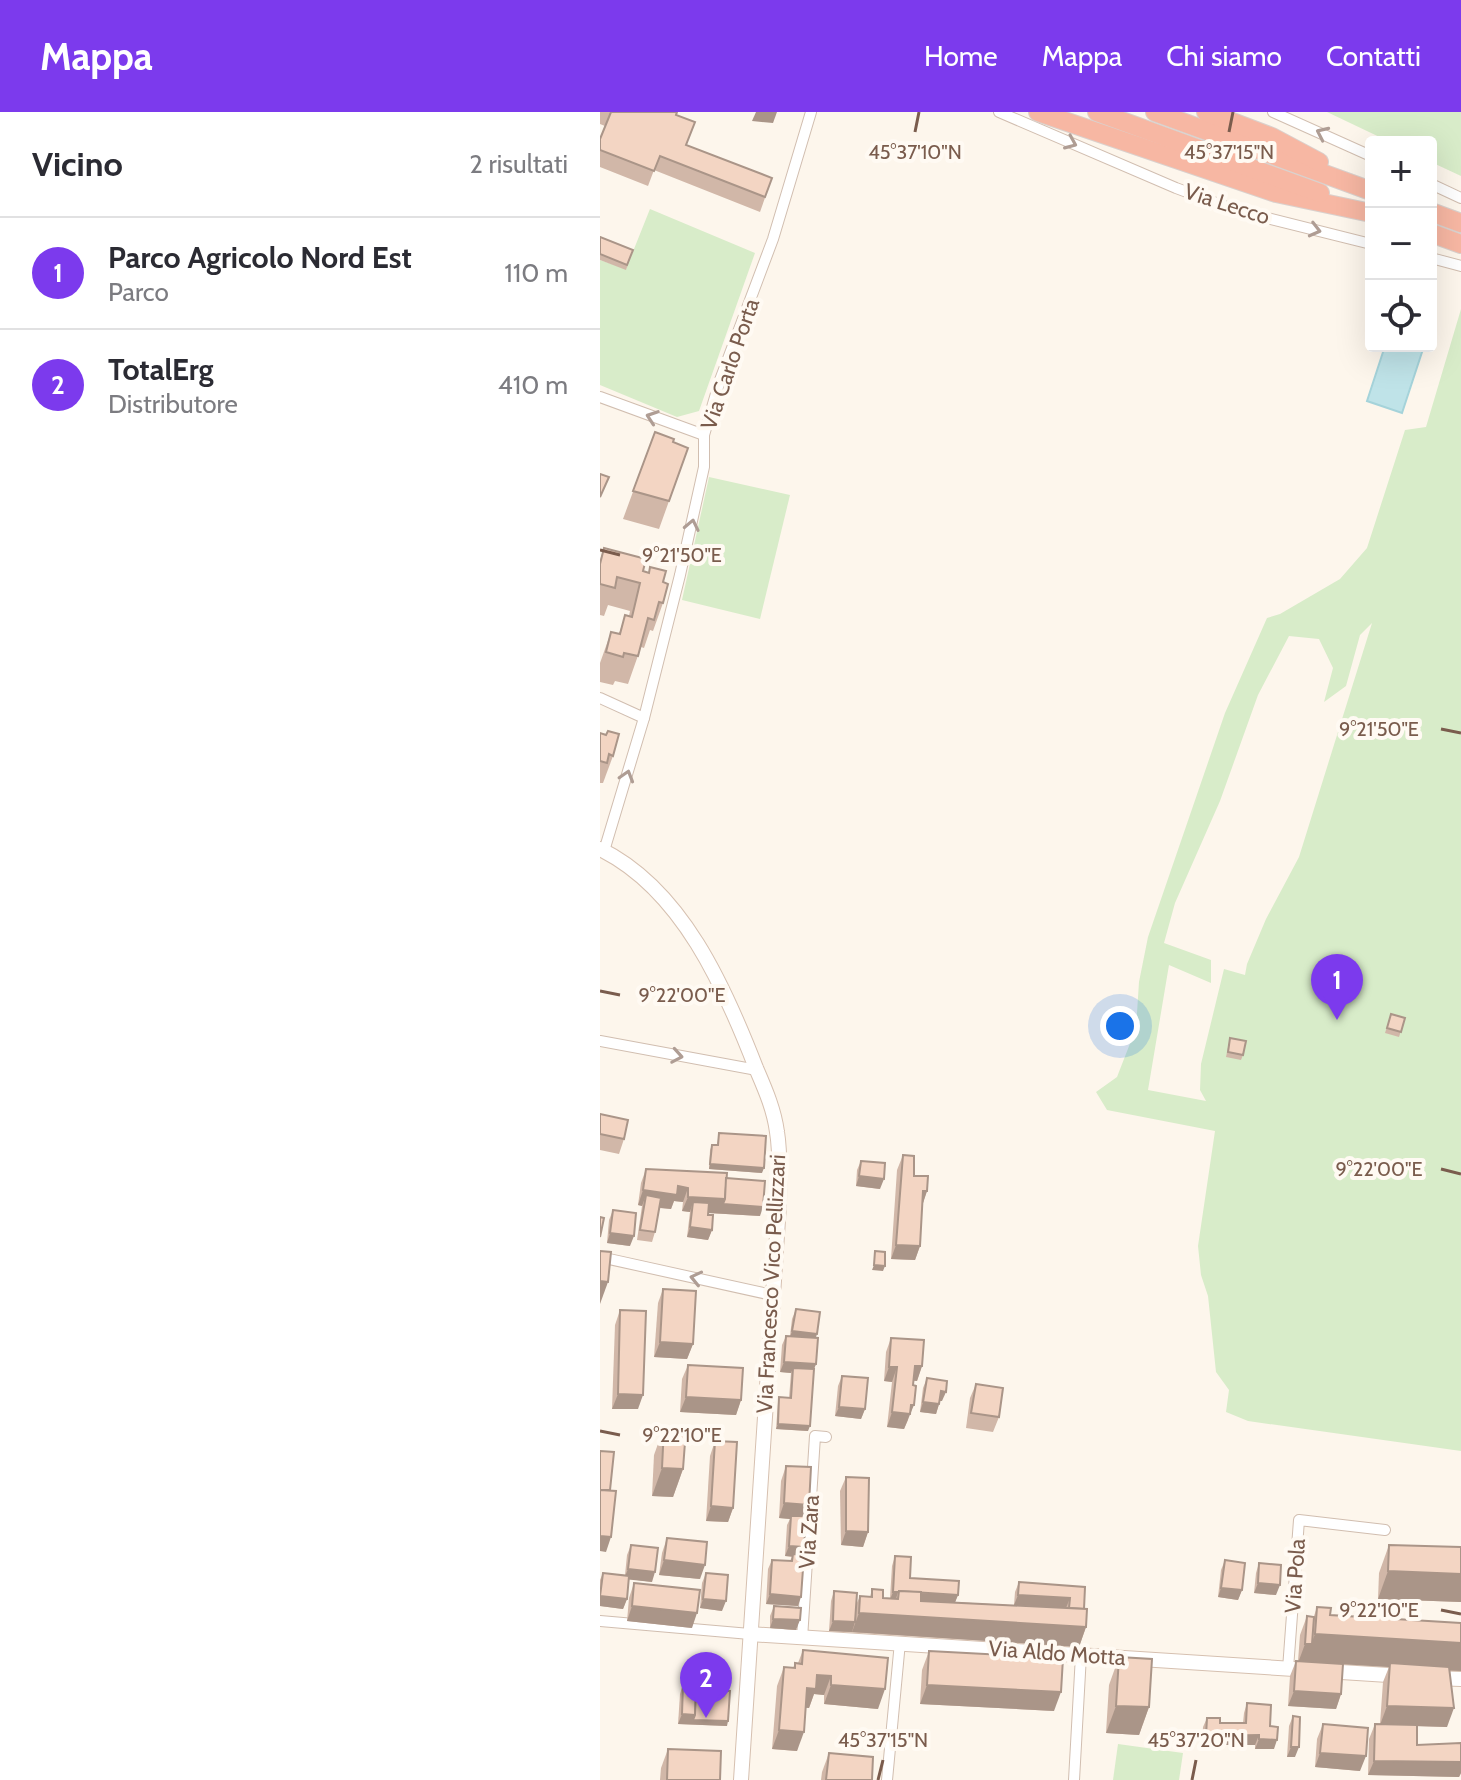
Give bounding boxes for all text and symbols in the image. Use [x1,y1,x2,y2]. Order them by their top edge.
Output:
text: Mappa [40,33,153,80]
text: Home [924,39,998,73]
text: Mappa [1042,39,1122,73]
text: Chi siamo [1166,39,1282,73]
text: Contatti [1326,39,1421,73]
one-way arrow [1316,127,1330,143]
one-way arrow [1063,133,1077,149]
map controls [1365,136,1437,352]
button: + [1365,136,1437,208]
text: 45°37'10"N [868,140,962,164]
text: 45°37'15"N [1184,140,1274,164]
text: Vicino [32,143,123,185]
text: 2 risultati [469,148,568,180]
street label: Via Lecco [1181,178,1273,230]
button: − [1365,208,1437,280]
one-way arrow [1308,220,1321,237]
text: Parco Agricolo Nord Est [108,239,412,276]
text: 1 [53,257,63,289]
text: 110 m [504,257,568,289]
text: Parco [108,276,169,308]
button: locate [1365,280,1437,352]
street label: Via Carlo Porta [695,294,765,433]
text: TotalErg [108,351,214,388]
text: 2 [51,369,65,401]
text: 410 m [498,369,568,401]
text: Distributore [108,388,238,420]
one-way arrow [645,410,659,427]
one-way arrow [682,518,699,532]
text: 9°21'50"E [642,543,722,567]
text: 9°21'50"E [1339,717,1419,741]
one-way arrow [618,770,634,784]
pin: 1 [1311,954,1363,1020]
text: 9°22'00"E [638,983,726,1007]
your location [1100,1006,1140,1046]
one-way arrow [670,1046,683,1063]
street label: Via Francesco Vico Pellizzari [751,1154,791,1414]
text: 9°22'00"E [1335,1157,1423,1181]
one-way arrow [690,1270,704,1287]
text: 9°22'10"E [642,1423,722,1447]
street label: Via Zara [793,1494,825,1570]
street label: Via Pola [1279,1537,1311,1614]
text: 9°22'10"E [1339,1598,1419,1622]
street label: Via Aldo Motta [988,1635,1127,1671]
pin: 2 [680,1652,732,1718]
text: 45°37'15"N [838,1728,928,1752]
text: 45°37'20"N [1147,1728,1245,1752]

